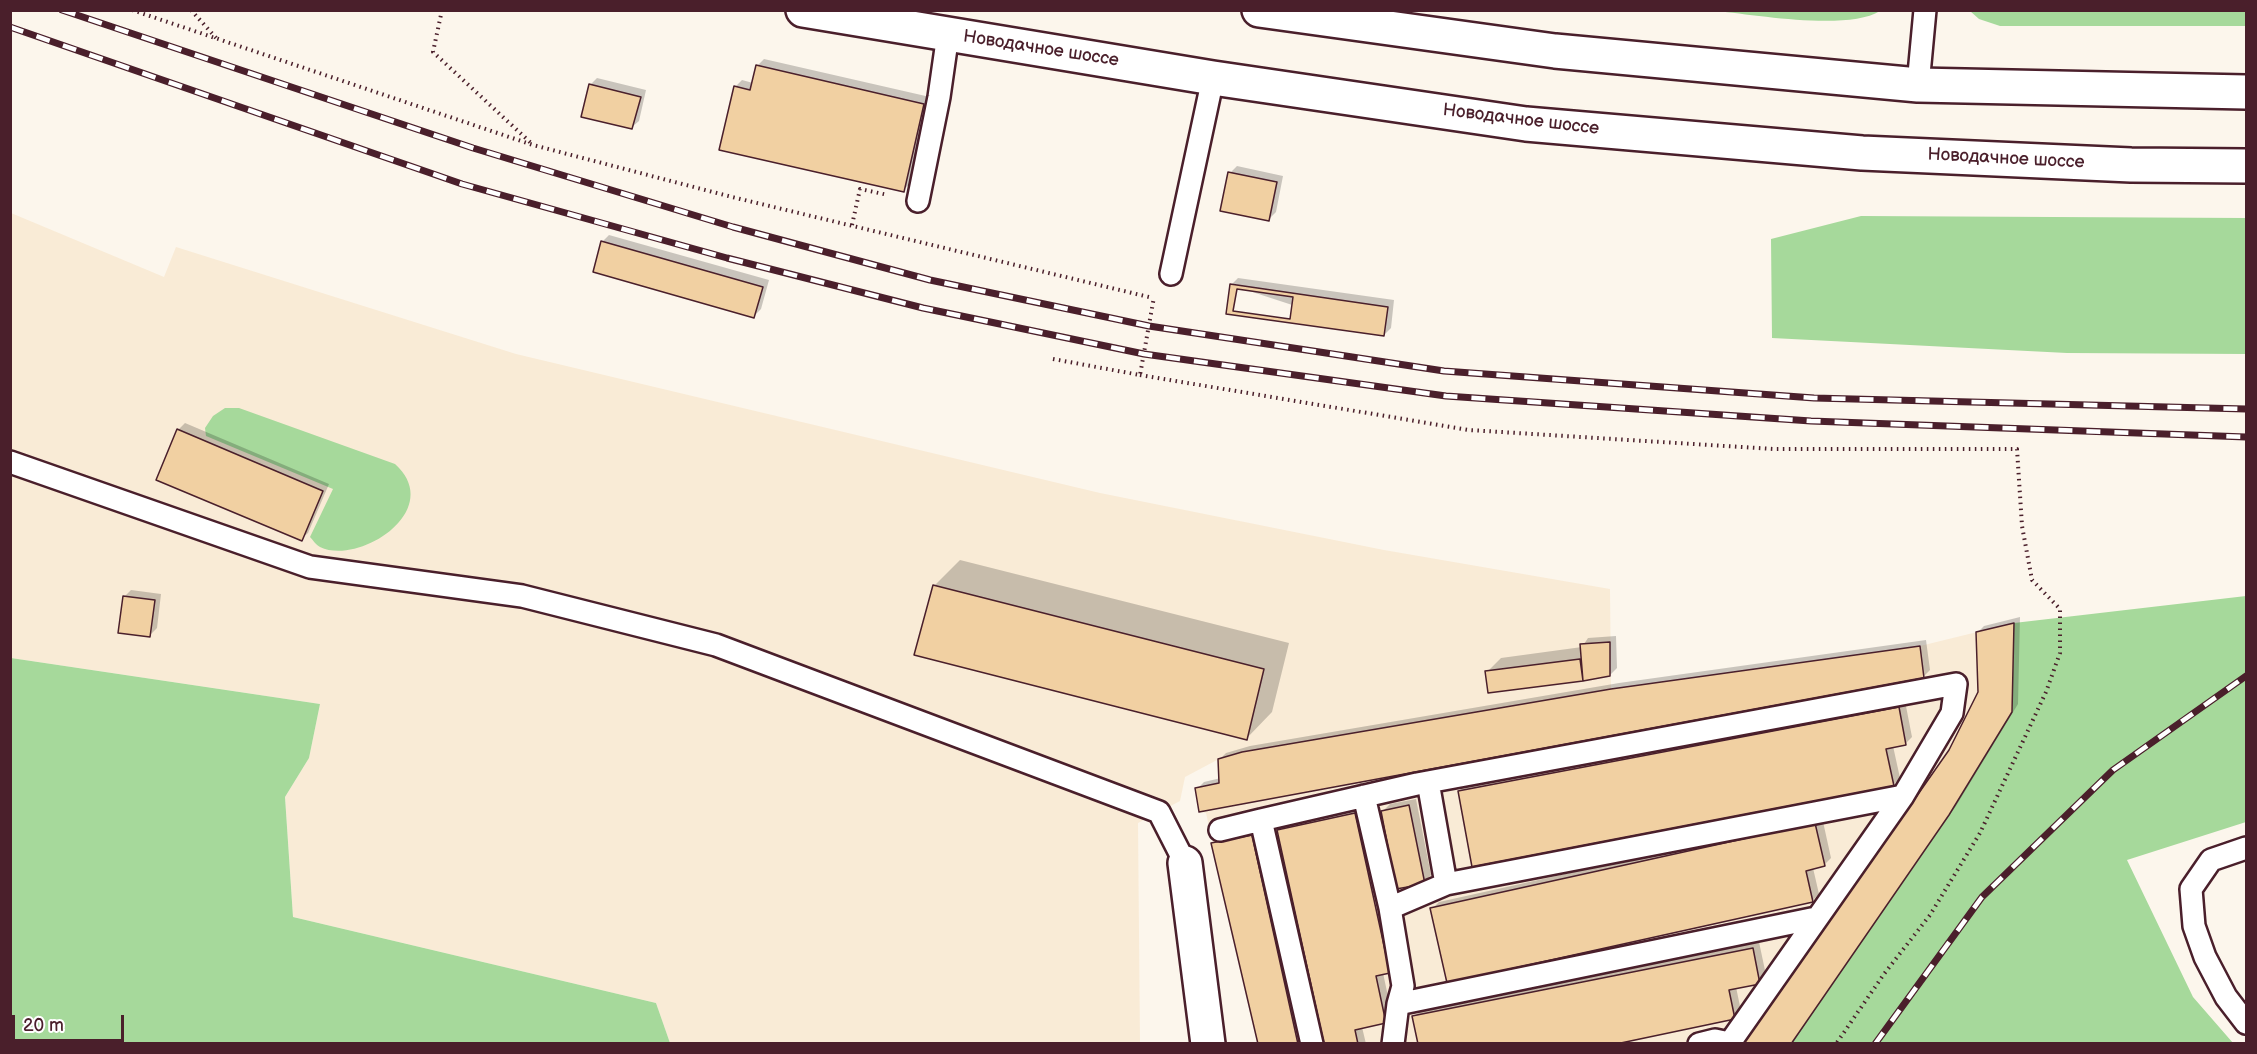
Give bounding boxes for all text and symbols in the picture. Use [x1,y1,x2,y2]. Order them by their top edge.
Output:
street label: Новодачное шоссе [962,26,1120,72]
street label: Новодачное шоссе [1442,100,1600,140]
street label: Новодачное шоссе [1927,144,2085,174]
scale bar [15,1003,128,1041]
text: 20 m [23,1015,64,1036]

